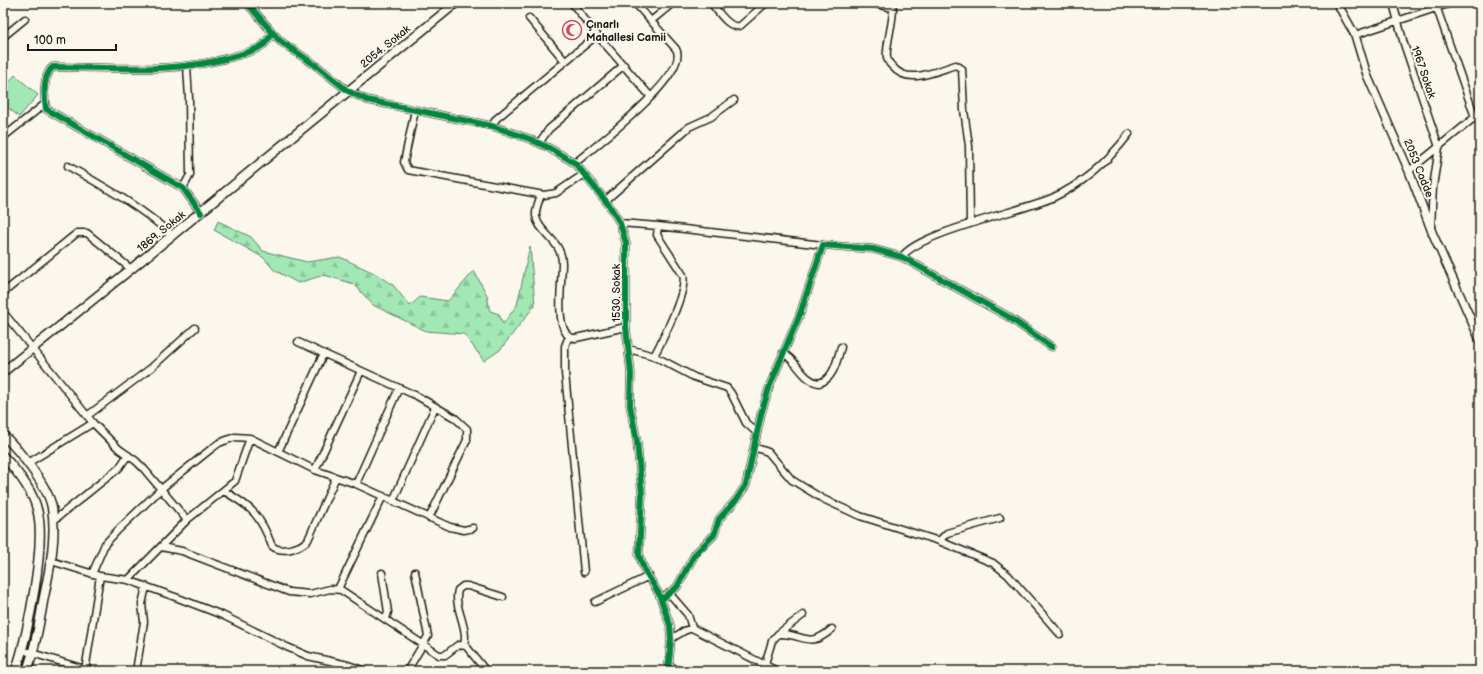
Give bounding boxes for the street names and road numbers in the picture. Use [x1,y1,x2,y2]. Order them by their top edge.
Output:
street label: 2054. Sokak [358,22,413,71]
street label: 1967 Sokak [1408,44,1439,101]
street label: 2053 Cadde [1401,137,1436,200]
street label: 1869. Sokak [135,208,189,255]
street label: 1530. Sokak [610,263,623,322]

